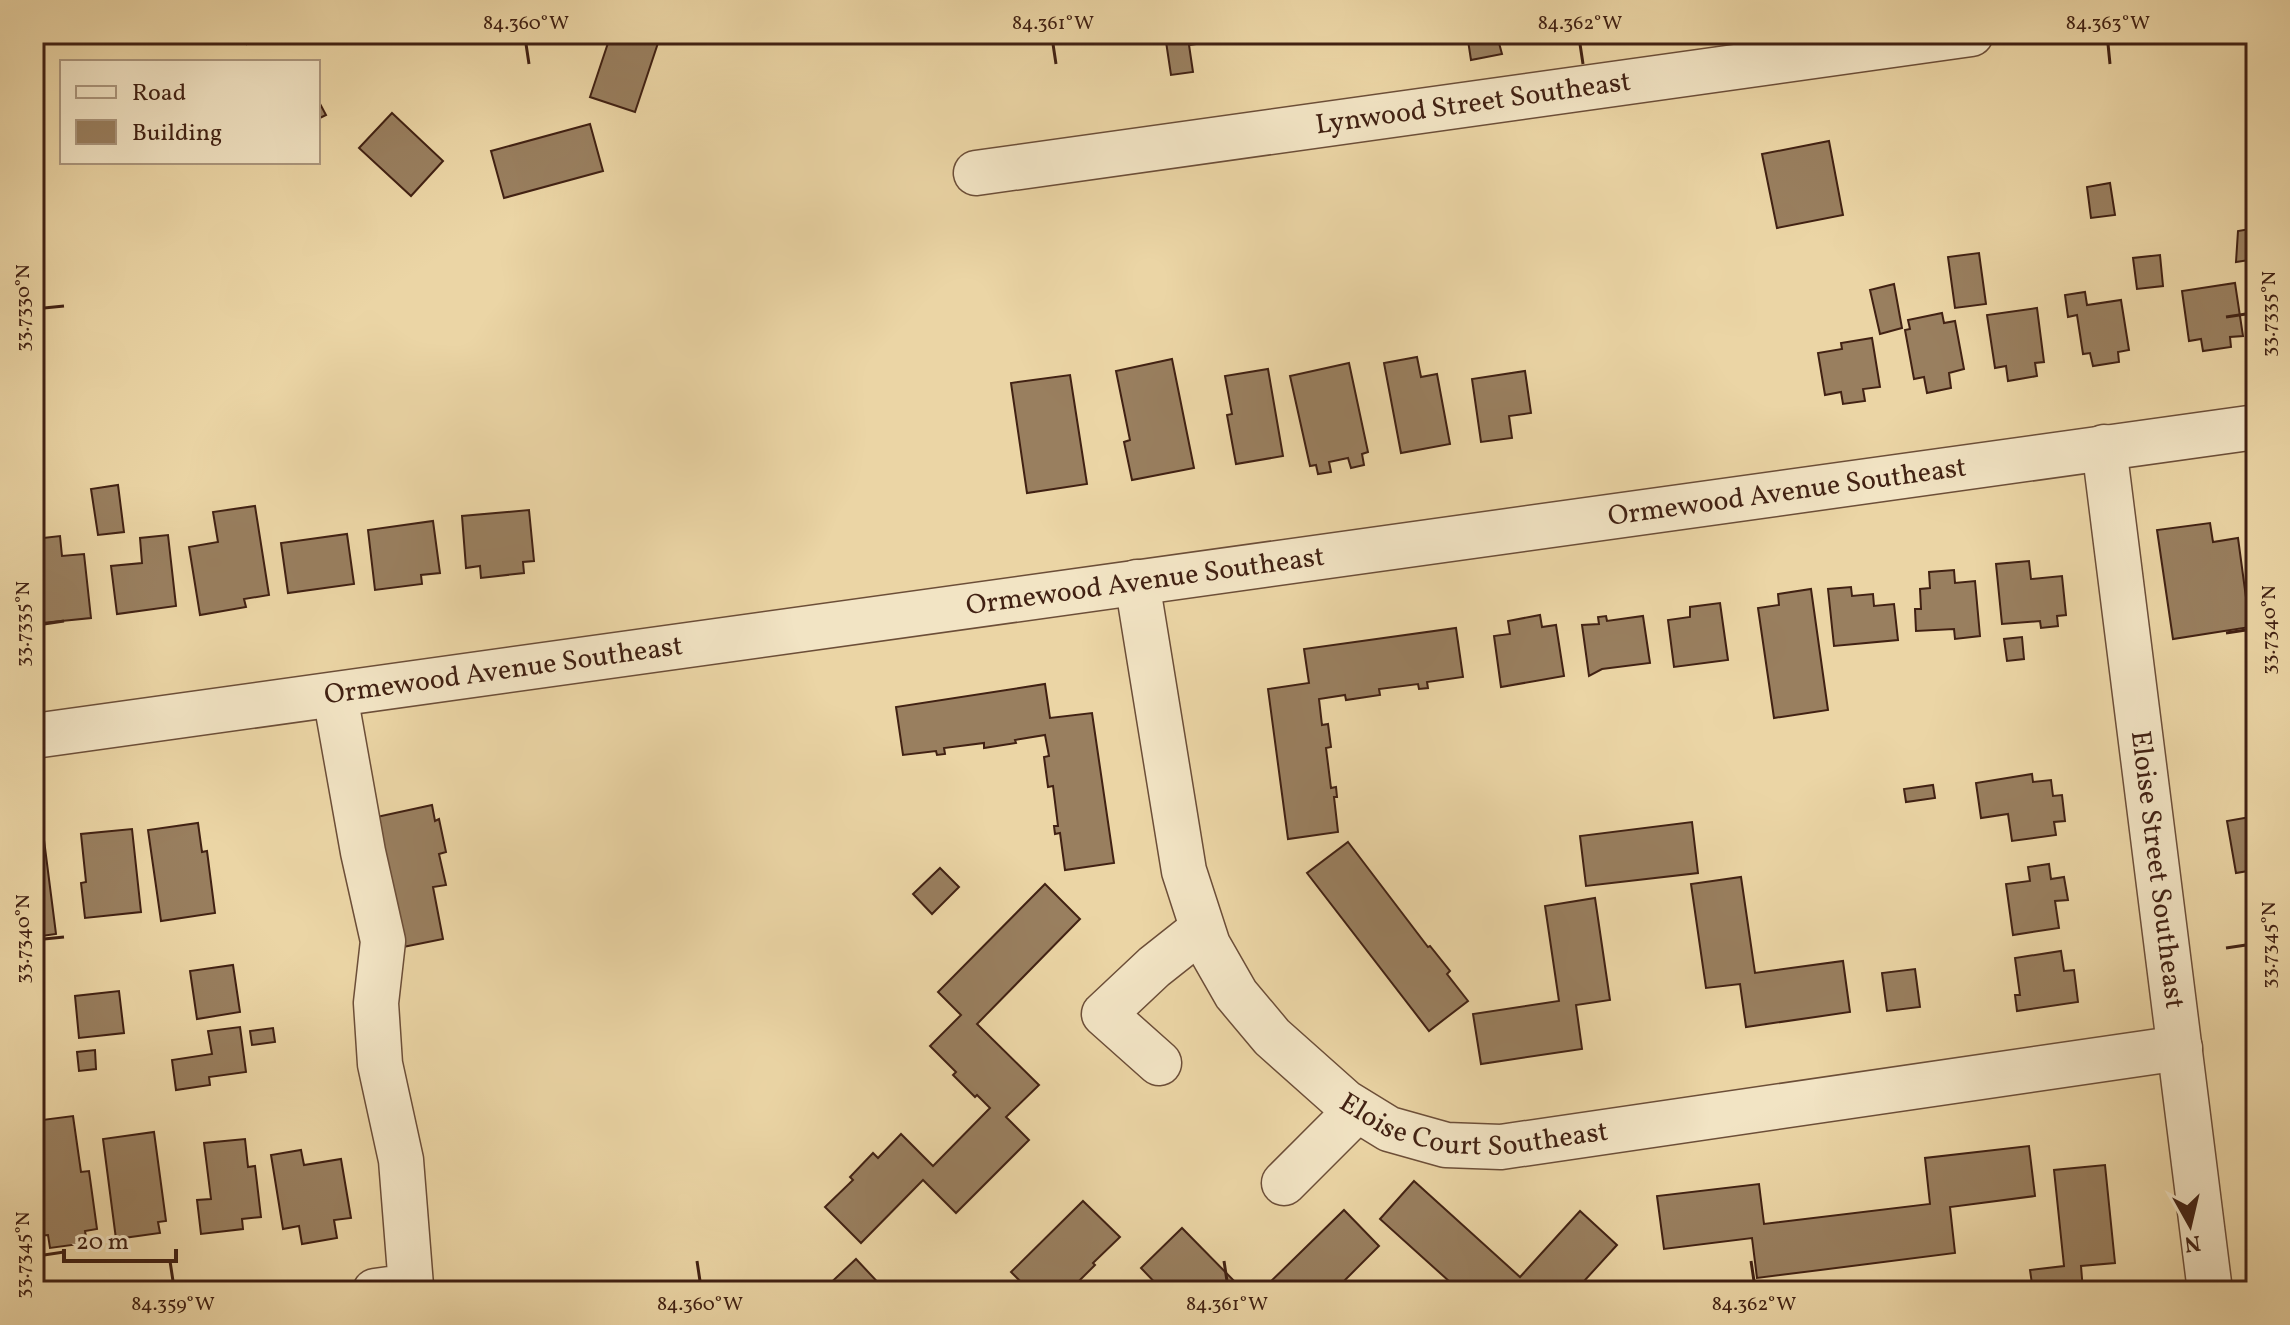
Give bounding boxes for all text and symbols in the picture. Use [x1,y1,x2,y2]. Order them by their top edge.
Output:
text: 84.360°W [483,10,569,38]
text: 84.361°W [1012,10,1094,38]
text: 84.362°W [1538,10,1622,38]
text: 84.363°W [2066,10,2150,38]
legend [60,60,320,164]
street label: Lynwood Street Southeast [1313,62,1633,145]
text: Road [132,77,186,111]
text: Building [132,117,222,151]
text: 33.7330°N [10,264,38,352]
text: 33.7335°N [2256,271,2284,357]
street label: Ormewood Avenue Southeast [1605,448,1969,536]
street label: Ormewood Avenue Southeast [964,537,1327,626]
text: 33.7335°N [10,581,38,667]
text: 33.7340°N [2256,585,2284,675]
street label: Ormewood Avenue Southeast [322,626,685,715]
street label: Eloise Street Southeast [2120,728,2194,1011]
text: 33.7340°N [10,894,38,984]
text: 33.7345°N [2256,901,2284,989]
street label: Eloise Court Southeast [1332,1084,1611,1167]
north arrow [2150,1185,2230,1265]
text: 33.7345°N [10,1211,38,1299]
scale bar [64,1213,176,1263]
text: 20 m [76,1226,129,1260]
text: N [2182,1226,2203,1259]
text: 84.359°W [131,1291,215,1319]
text: 84.360°W [657,1291,743,1319]
text: 84.361°W [1186,1291,1268,1319]
text: 84.362°W [1712,1291,1796,1319]

